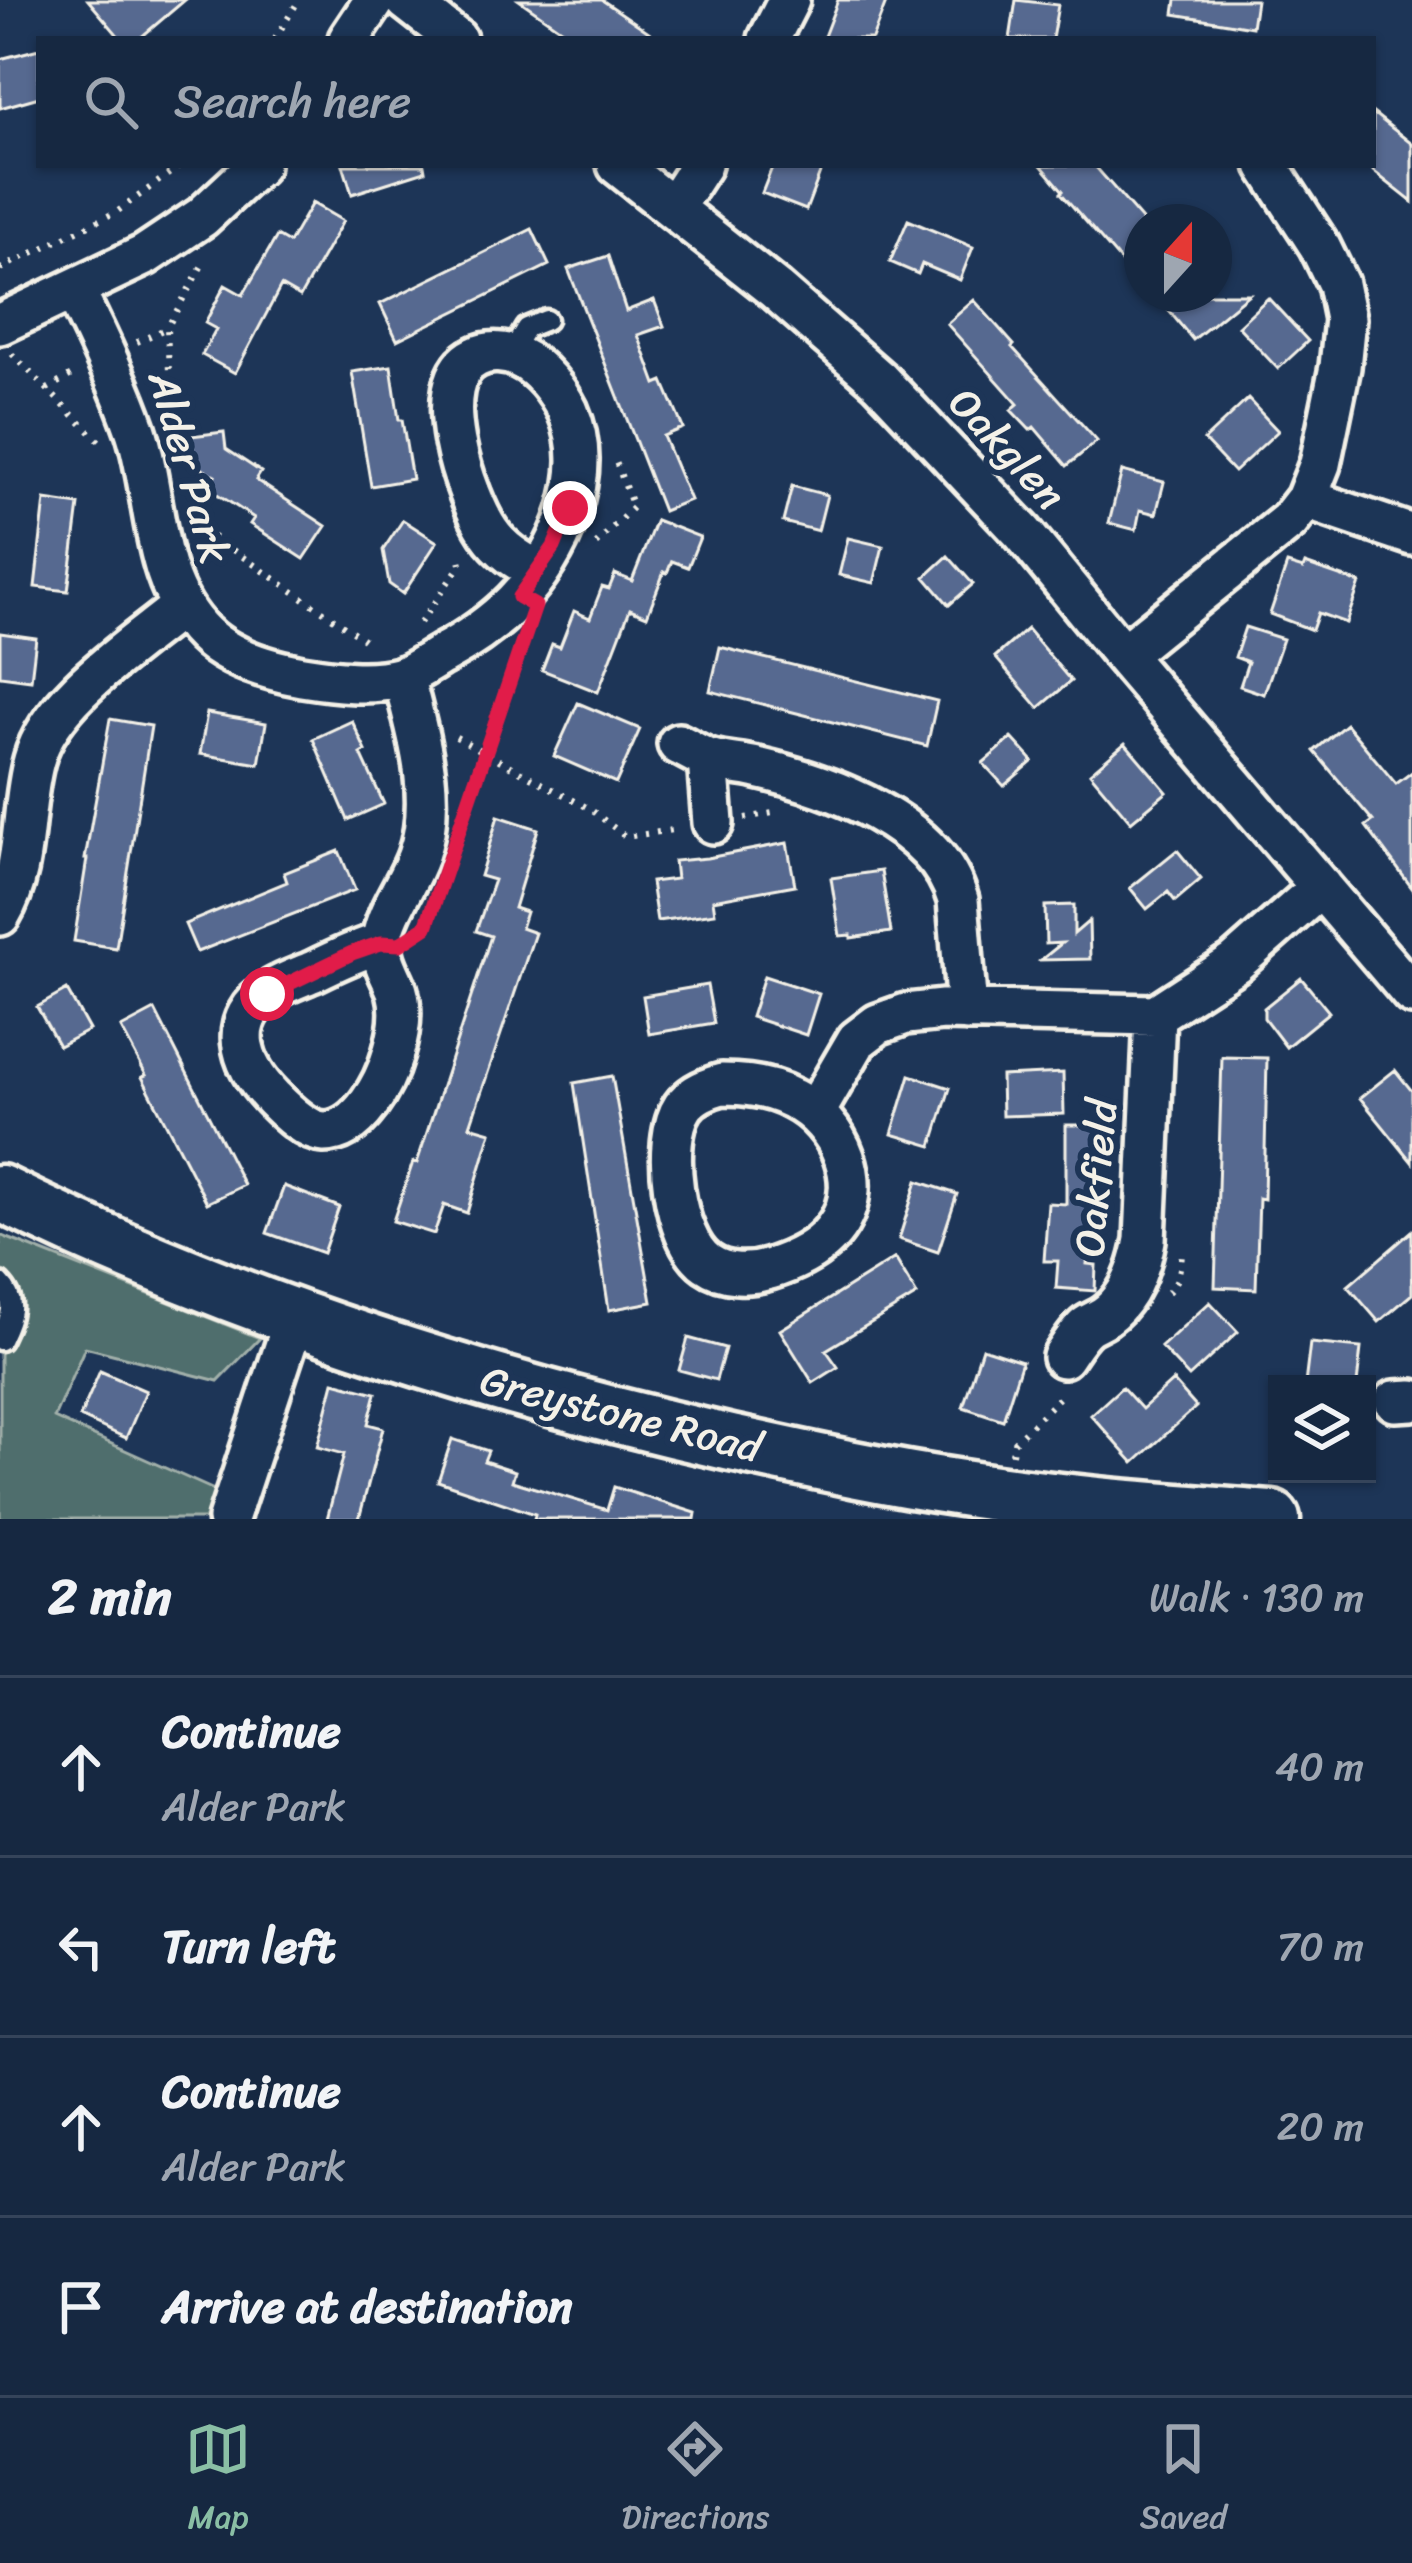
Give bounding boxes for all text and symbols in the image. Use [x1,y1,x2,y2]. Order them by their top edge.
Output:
search box [36,36,1376,168]
text: Search here [174,62,411,142]
icon: search [78,69,144,135]
north arrow [1124,204,1232,312]
street label: Alder Park [126,361,252,572]
street label: Oakglen [930,369,1085,528]
route end [543,481,597,535]
route start [240,967,294,1021]
street label: Oakfield [1052,1094,1140,1260]
street label: Greystone Road [472,1343,772,1485]
map controls [1268,1375,1376,1483]
button: layers [1268,1375,1376,1483]
text: 2 min [48,1552,171,1642]
text: Walk · 130 m [1149,1563,1364,1632]
text: Continue [162,1692,341,1772]
text: 40 m [1275,1732,1364,1801]
icon: ahead [48,1734,114,1800]
text: Alder Park [162,1772,345,1841]
text: Turn left [162,1907,335,1987]
text: 70 m [1277,1912,1364,1981]
icon: left [48,1914,114,1980]
text: Continue [162,2052,341,2132]
text: 20 m [1277,2092,1364,2161]
icon: ahead [48,2094,114,2160]
text: Alder Park [162,2132,345,2201]
text: Arrive at destination [162,2267,572,2347]
icon: arrive [48,2274,114,2340]
tab: Map [185,2416,251,2546]
tab: Directions [622,2416,769,2546]
tab: Saved [1140,2416,1227,2546]

